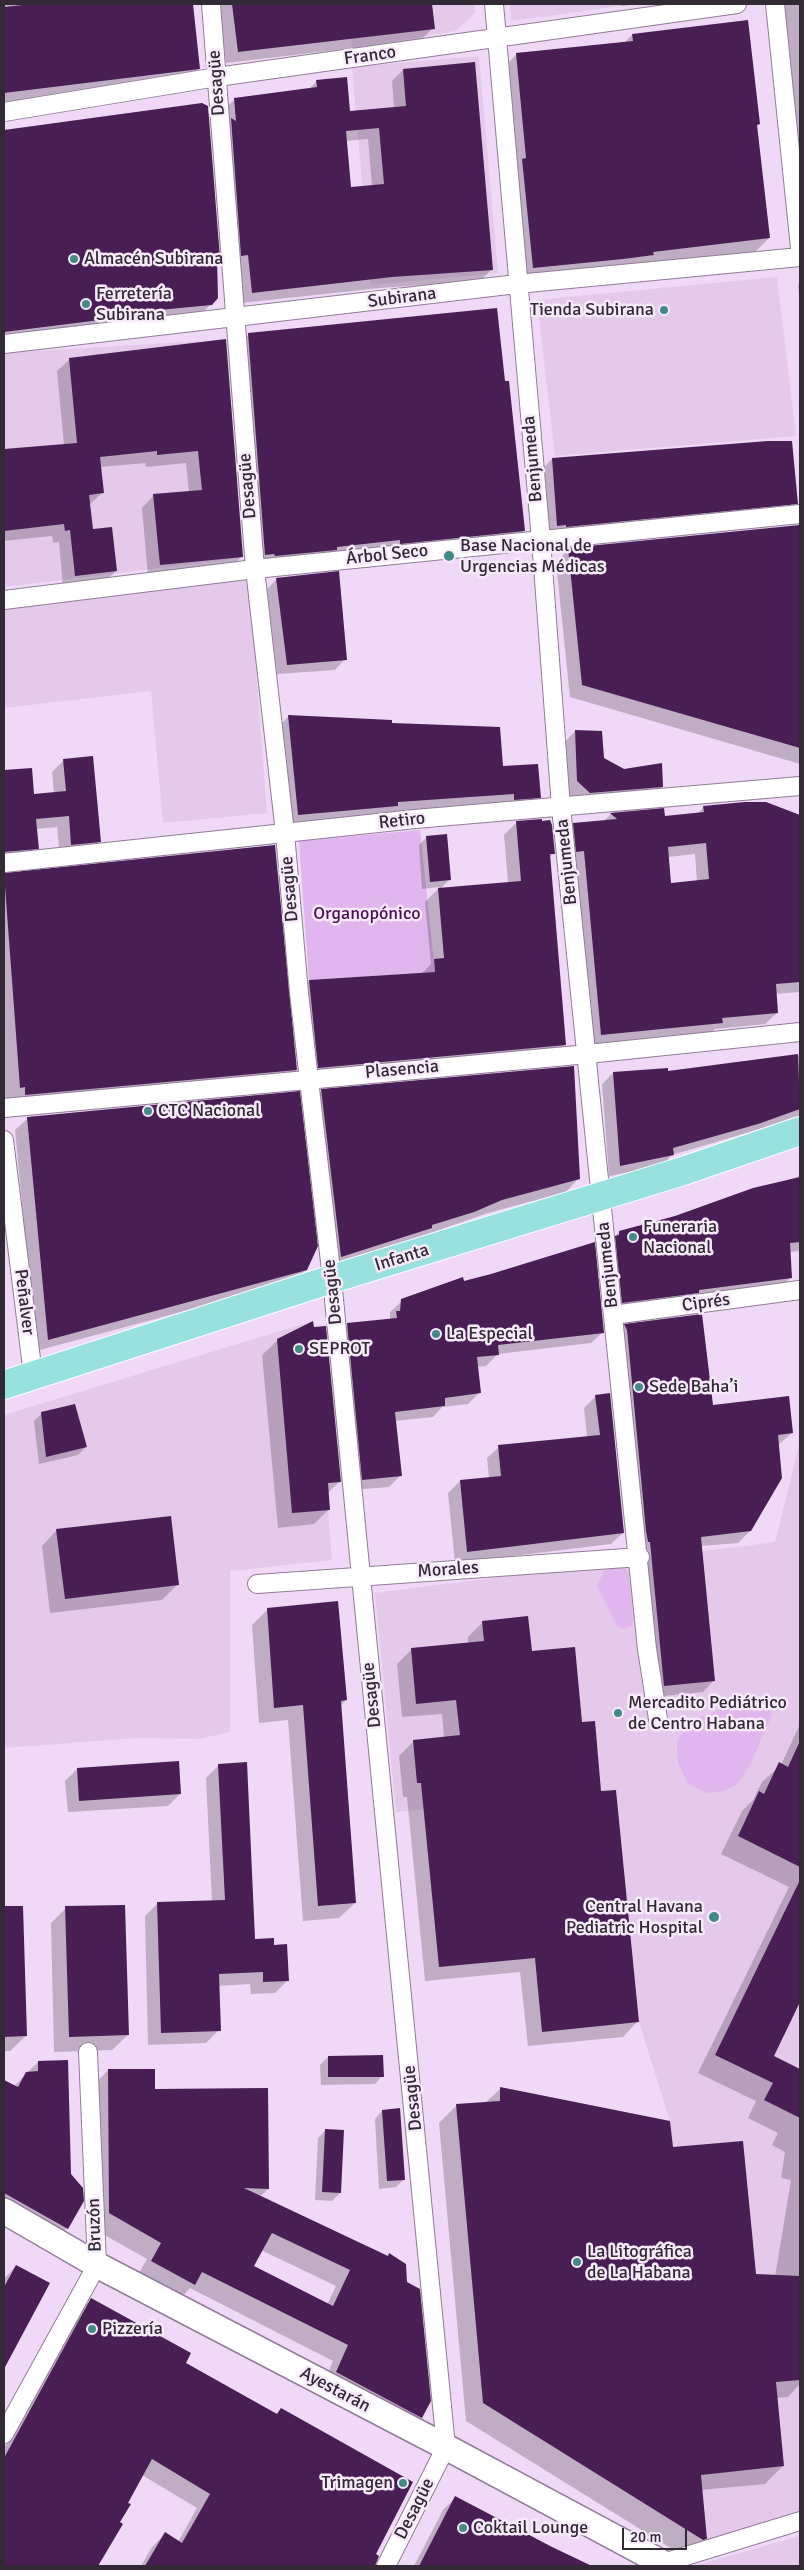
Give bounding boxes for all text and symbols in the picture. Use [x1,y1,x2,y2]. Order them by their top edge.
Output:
street label: Franco [343,42,397,70]
street label: Desagüe [204,49,230,117]
place label: Almacén Subirana [84,248,223,270]
marker: Almacén Subirana [68,253,80,265]
place label: Ferretería Subirana [96,283,172,326]
street label: Subirana [367,283,437,313]
marker: Ferretería Subirana [80,298,92,310]
place label: Tienda Subirana [530,299,654,321]
marker: Tienda Subirana [658,304,670,316]
street label: Benjumeda [518,415,548,503]
street label: Desagüe [234,452,262,520]
place label: Base Nacional de Urgencias Médicas [460,535,605,578]
street label: Árbol Seco [345,540,429,570]
marker: Base Nacional de Urgencias Médicas [442,549,456,563]
street label: Retiro [378,808,426,834]
street label: Benjumeda [552,818,582,906]
street label: Desagüe [276,855,304,923]
park label: Organopónico [313,903,421,925]
street label: Plasencia [364,1056,440,1084]
place label: CTC Nacional [158,1100,260,1122]
marker: CTC Nacional [142,1105,154,1117]
place label: Funeraria Nacional [643,1216,717,1258]
street label: Benjumeda [593,1221,623,1309]
marker: Funeraria Nacional [627,1231,639,1243]
street label: Infanta [372,1240,432,1276]
street label: Desagüe [319,1258,347,1326]
street label: Peñalver [9,1268,39,1336]
street label: Ciprés [681,1289,731,1317]
place label: La Especial [446,1323,533,1345]
marker: La Especial [430,1328,442,1340]
place label: SEPROT [309,1338,370,1360]
marker: SEPROT [293,1343,305,1355]
place label: Sede Baha’i [649,1376,738,1398]
marker: Sede Baha’i [633,1381,645,1393]
street label: Morales [417,1557,479,1583]
street label: Desagüe [358,1661,386,1729]
place label: Mercadito Pediátrico de Centro Habana [628,1692,787,1735]
marker: Mercadito Pediátrico de Centro Habana [612,1707,624,1719]
place label: Central Havana Pediatric Hospital [566,1896,703,1938]
marker: Central Havana Pediatric Hospital [707,1910,721,1924]
street label: Desagüe [399,2064,427,2132]
street label: Bruzón [83,2198,107,2252]
place label: La Litográfica de La Habana [587,2241,692,2284]
marker: La Litográfica de La Habana [571,2256,583,2268]
place label: Pizzería [102,2318,163,2340]
marker: Pizzería [86,2323,98,2335]
street label: Ayestarán [296,2362,374,2418]
place label: Trimagen [321,2472,393,2494]
street label: Desagüe [390,2475,440,2543]
marker: Trimagen [397,2477,409,2489]
place label: Coktail Lounge [473,2517,588,2539]
scale bar [624,2518,689,2550]
marker: Coktail Lounge [457,2522,469,2534]
text: 20 m [630,2528,661,2546]

